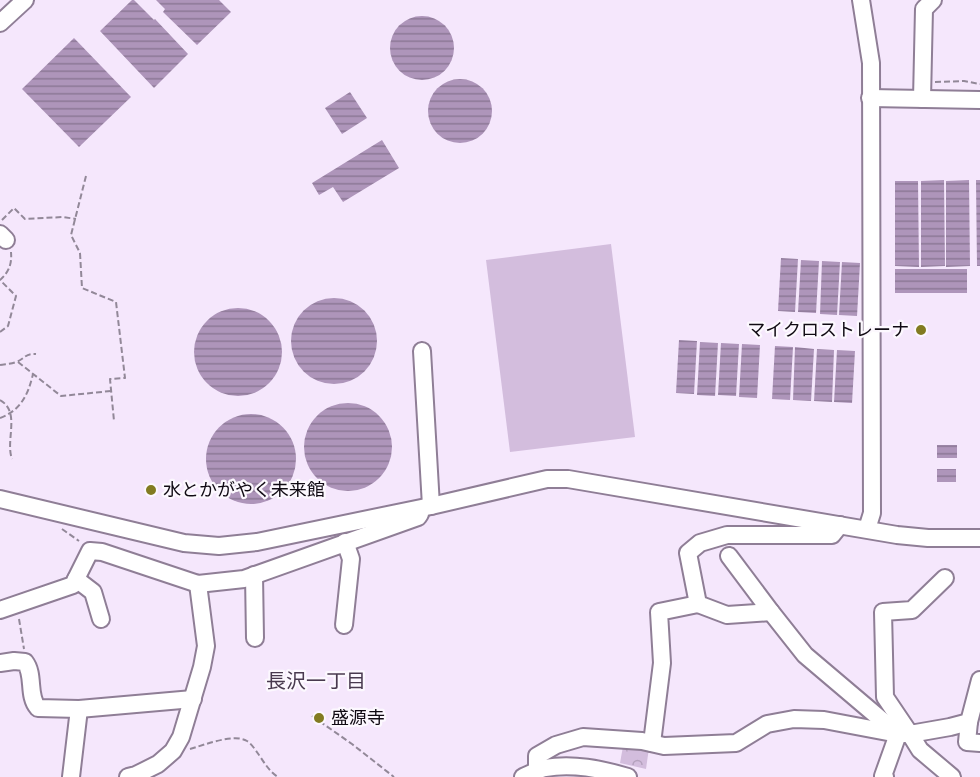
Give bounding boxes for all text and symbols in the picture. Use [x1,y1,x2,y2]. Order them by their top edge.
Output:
place label: マイクロストレーナ [747,319,909,340]
marker: マイクロストレーナ [914,323,928,337]
place label: 水とかがやく未来館 [163,479,325,500]
marker: 水とかがやく未来館 [144,483,158,497]
district label: 長沢一丁目 [266,669,366,692]
place label: 盛源寺 [331,707,385,728]
marker: 盛源寺 [312,711,326,725]

